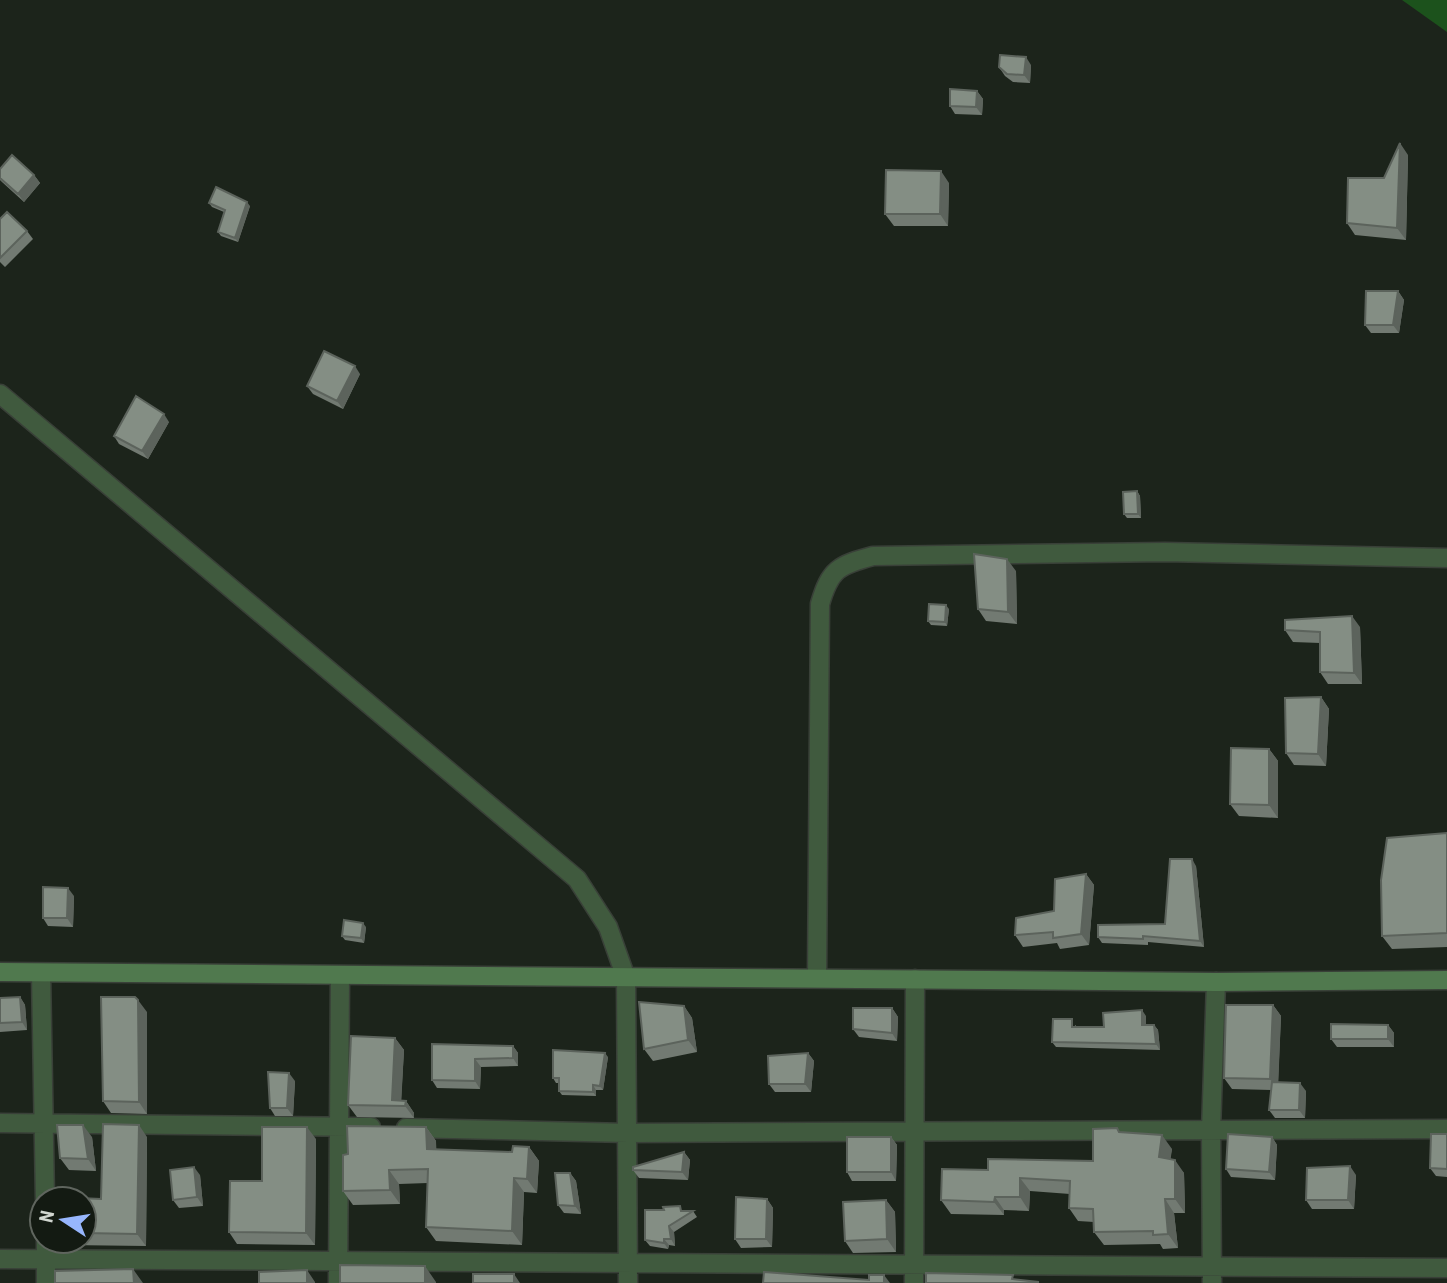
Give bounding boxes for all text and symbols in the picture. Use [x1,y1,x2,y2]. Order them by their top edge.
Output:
north arrow [28,1185,98,1255]
text: N [34,1208,59,1225]

